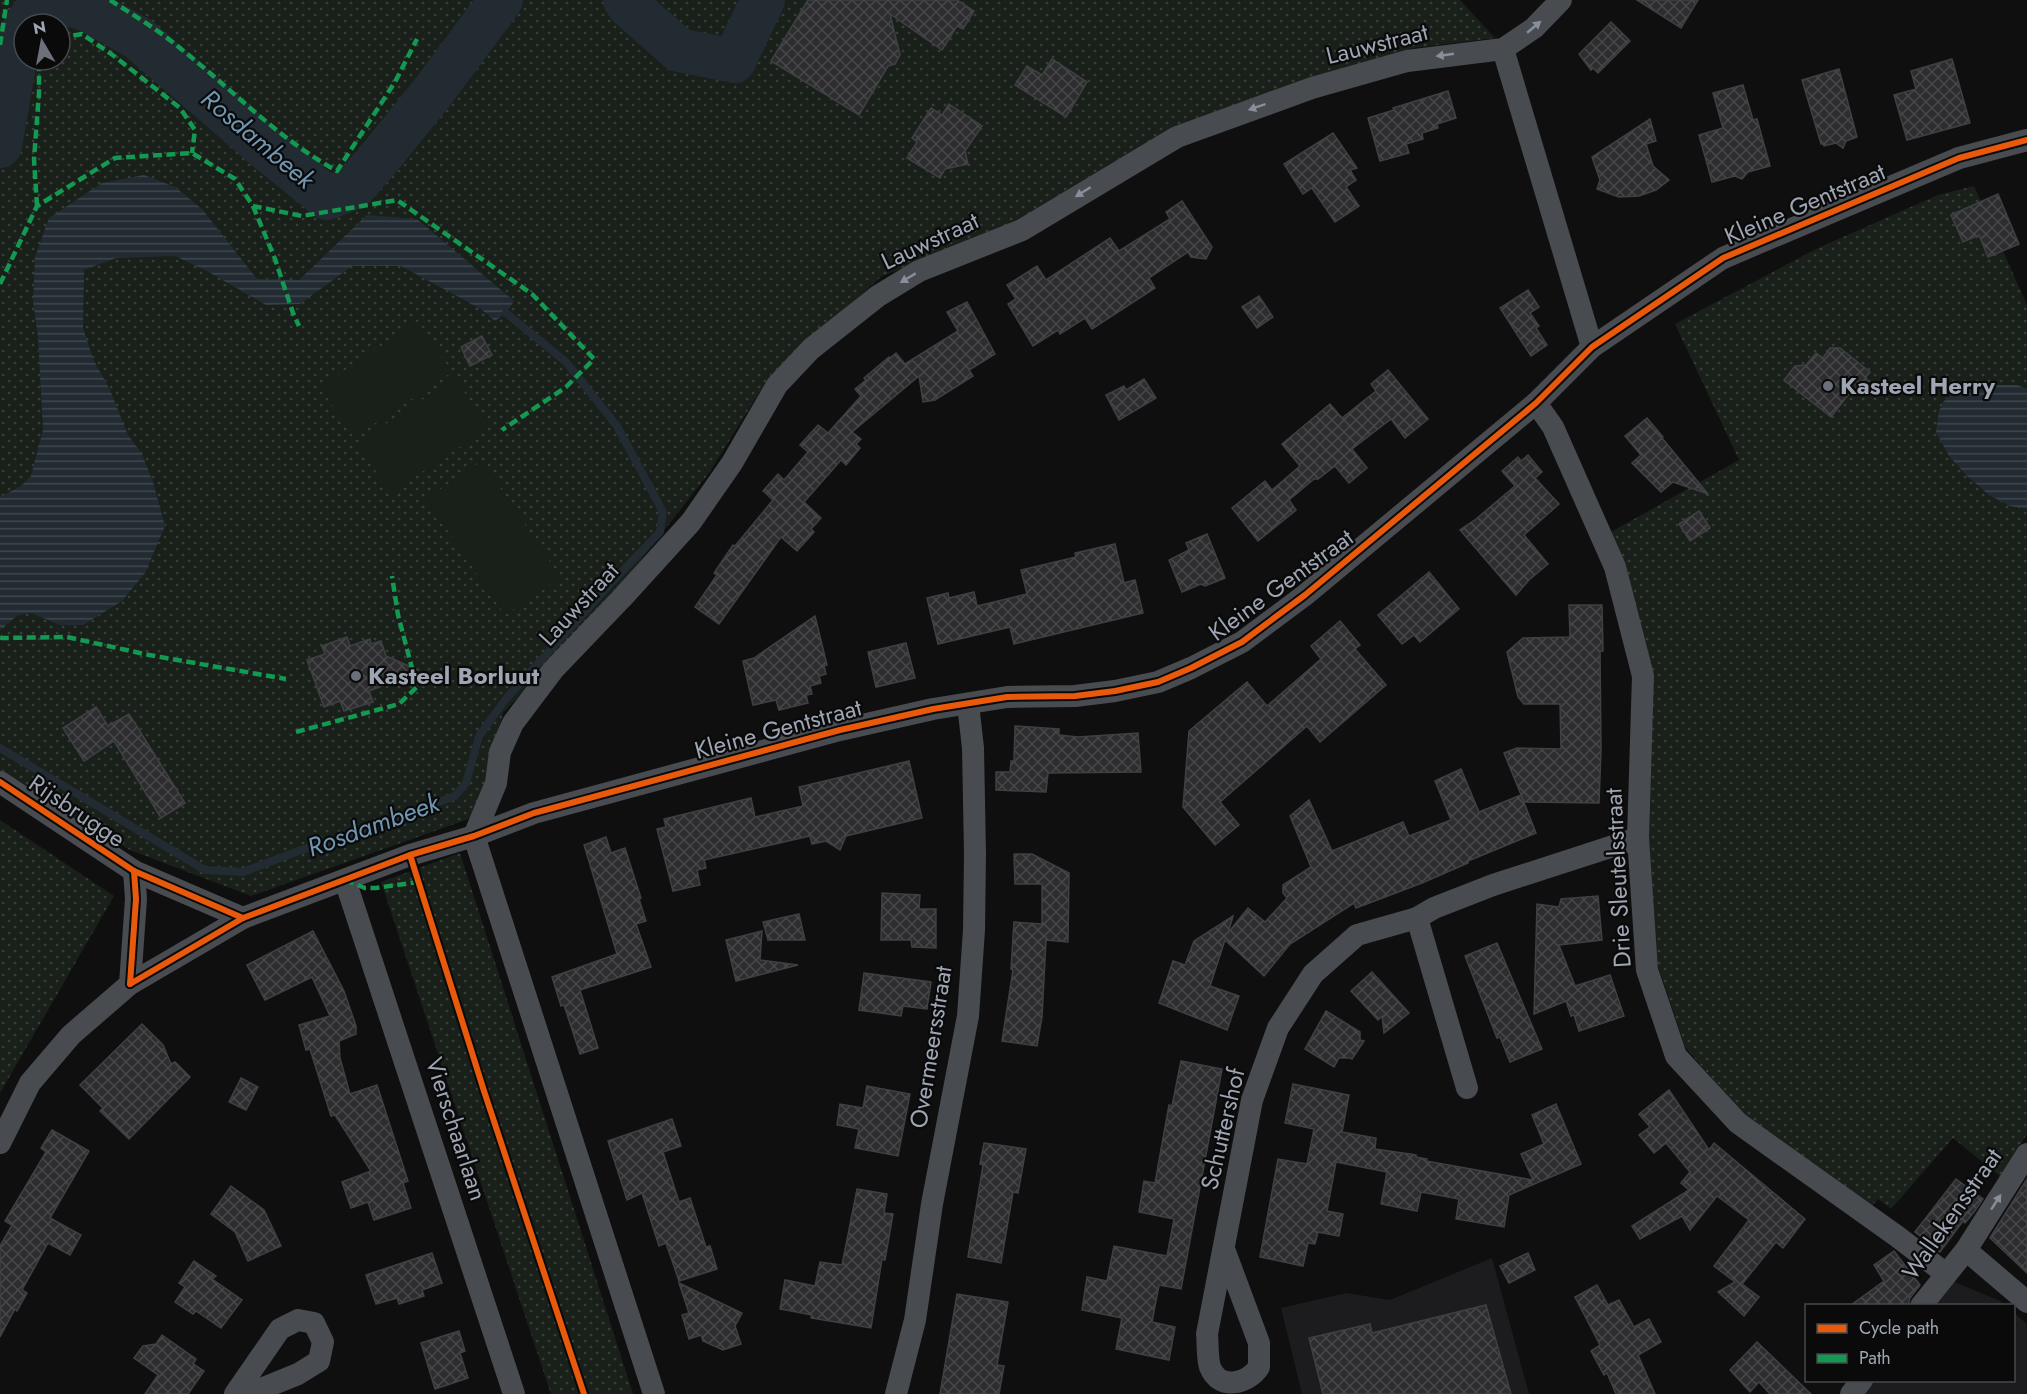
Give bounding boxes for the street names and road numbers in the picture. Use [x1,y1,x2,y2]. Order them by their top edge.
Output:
street label: Lauwstraat [1322,14,1432,73]
street label: Kleine Gentstraat [1719,154,1891,253]
street label: Lauwstraat [875,203,984,278]
street label: Kleine Gentstraat [1201,520,1361,649]
street label: Lauwstraat [530,554,627,654]
street label: Kleine Gentstraat [690,689,866,768]
street label: Rijsbrugge [22,765,132,856]
street label: Drie Sleutelsstraat [1595,787,1640,969]
street label: Overmeersstraat [900,963,961,1131]
street label: Vierschaarlaan [417,1053,496,1205]
street label: Schuttershof [1191,1063,1254,1193]
street label: Wallekensstraat [1893,1141,2010,1287]

